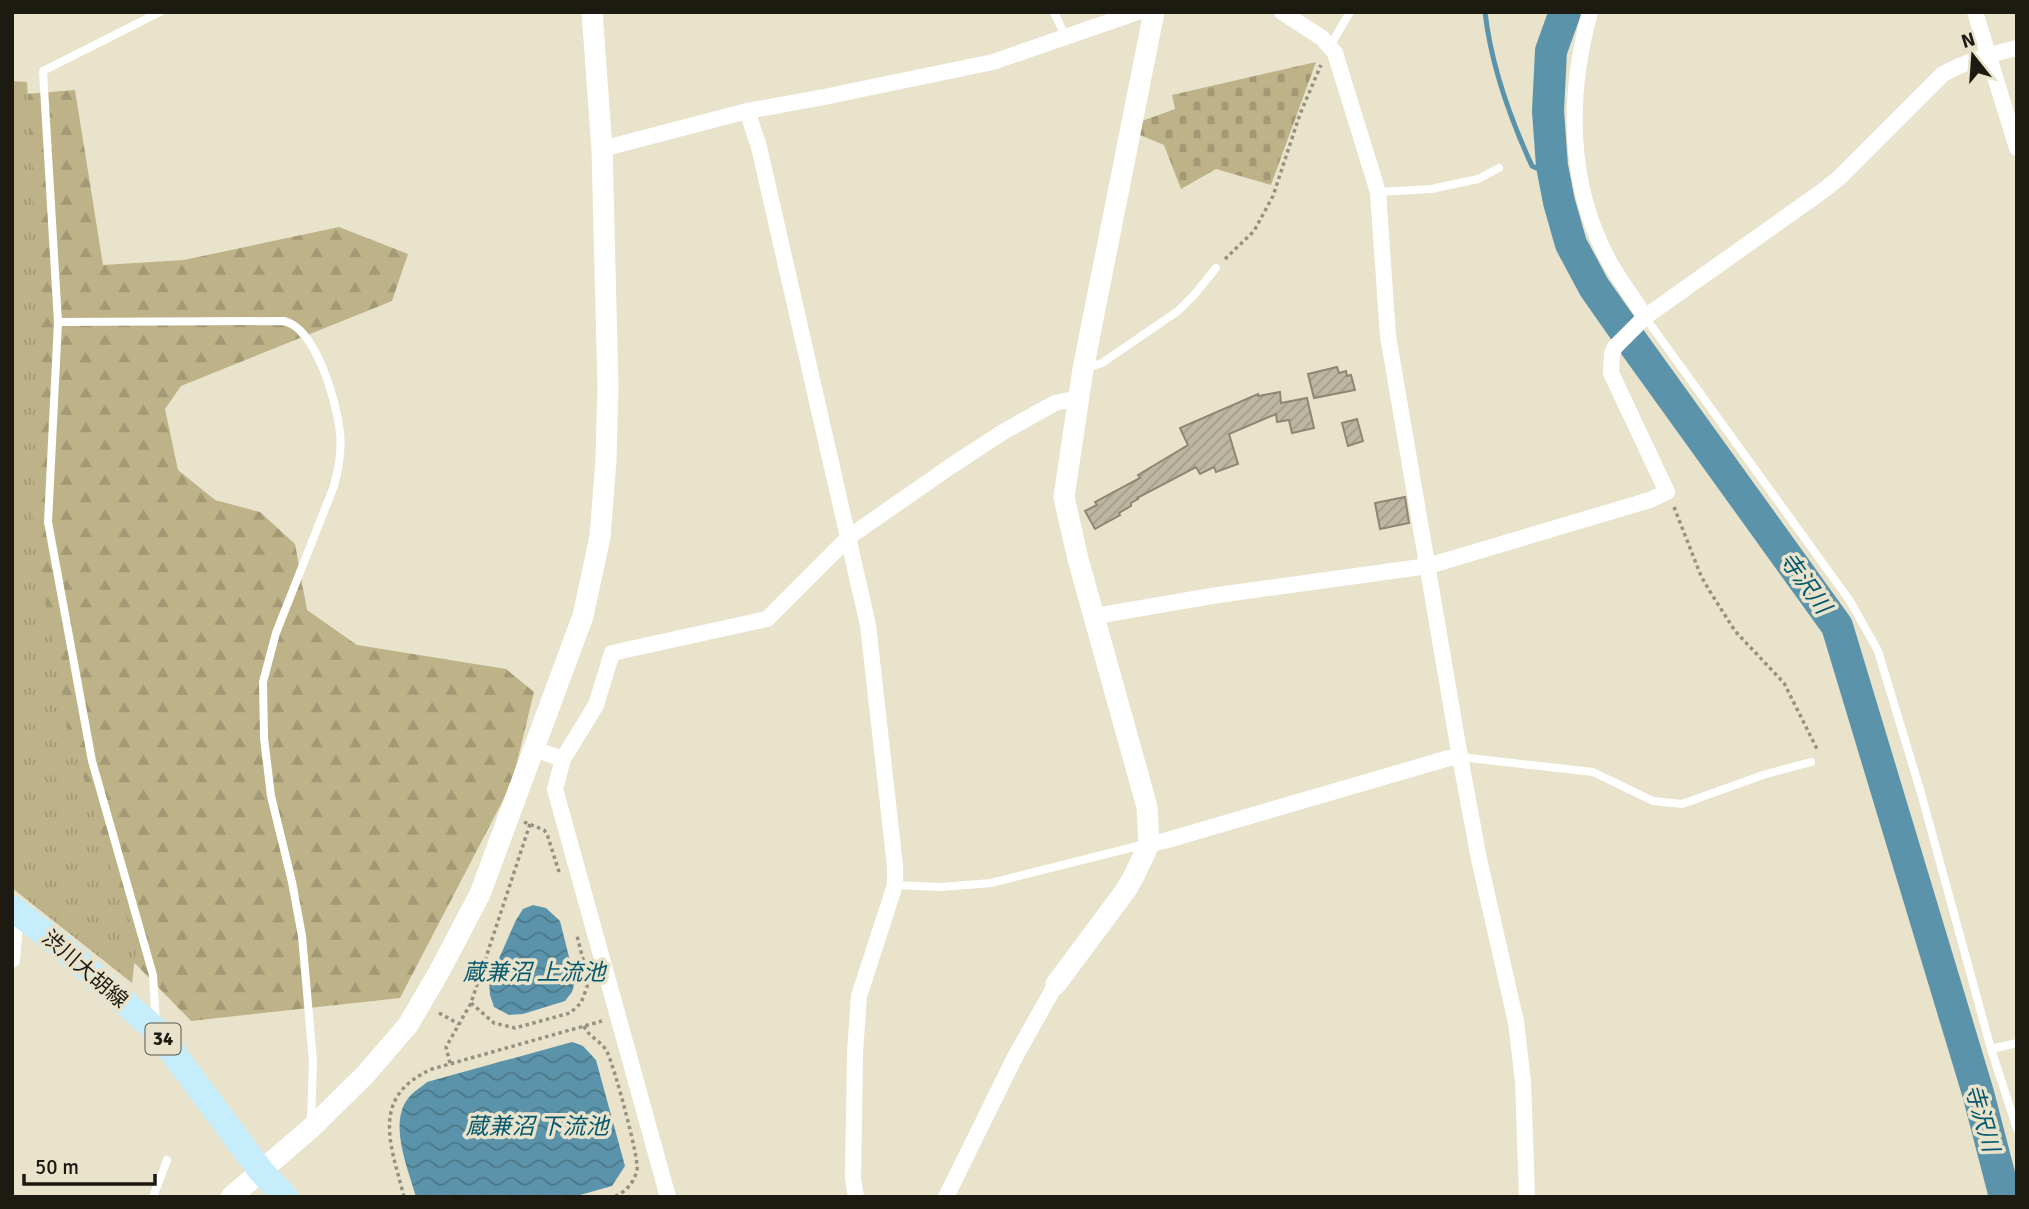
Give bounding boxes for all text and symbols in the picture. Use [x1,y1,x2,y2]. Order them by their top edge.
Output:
north arrow [1938,21,2008,91]
text: N [1958,27,1978,54]
water label: 寺沢川 [1773,547,1839,622]
street label: 渋川大胡線 [37,925,133,1013]
water label: 蔵兼沼 上流池 [462,958,608,987]
road number: 34 [146,1023,180,1054]
water label: 寺沢川 [1959,1081,2006,1158]
water label: 蔵兼沼 下流池 [465,1112,611,1141]
scale bar [24,1142,156,1186]
text: 50 m [35,1154,79,1180]

